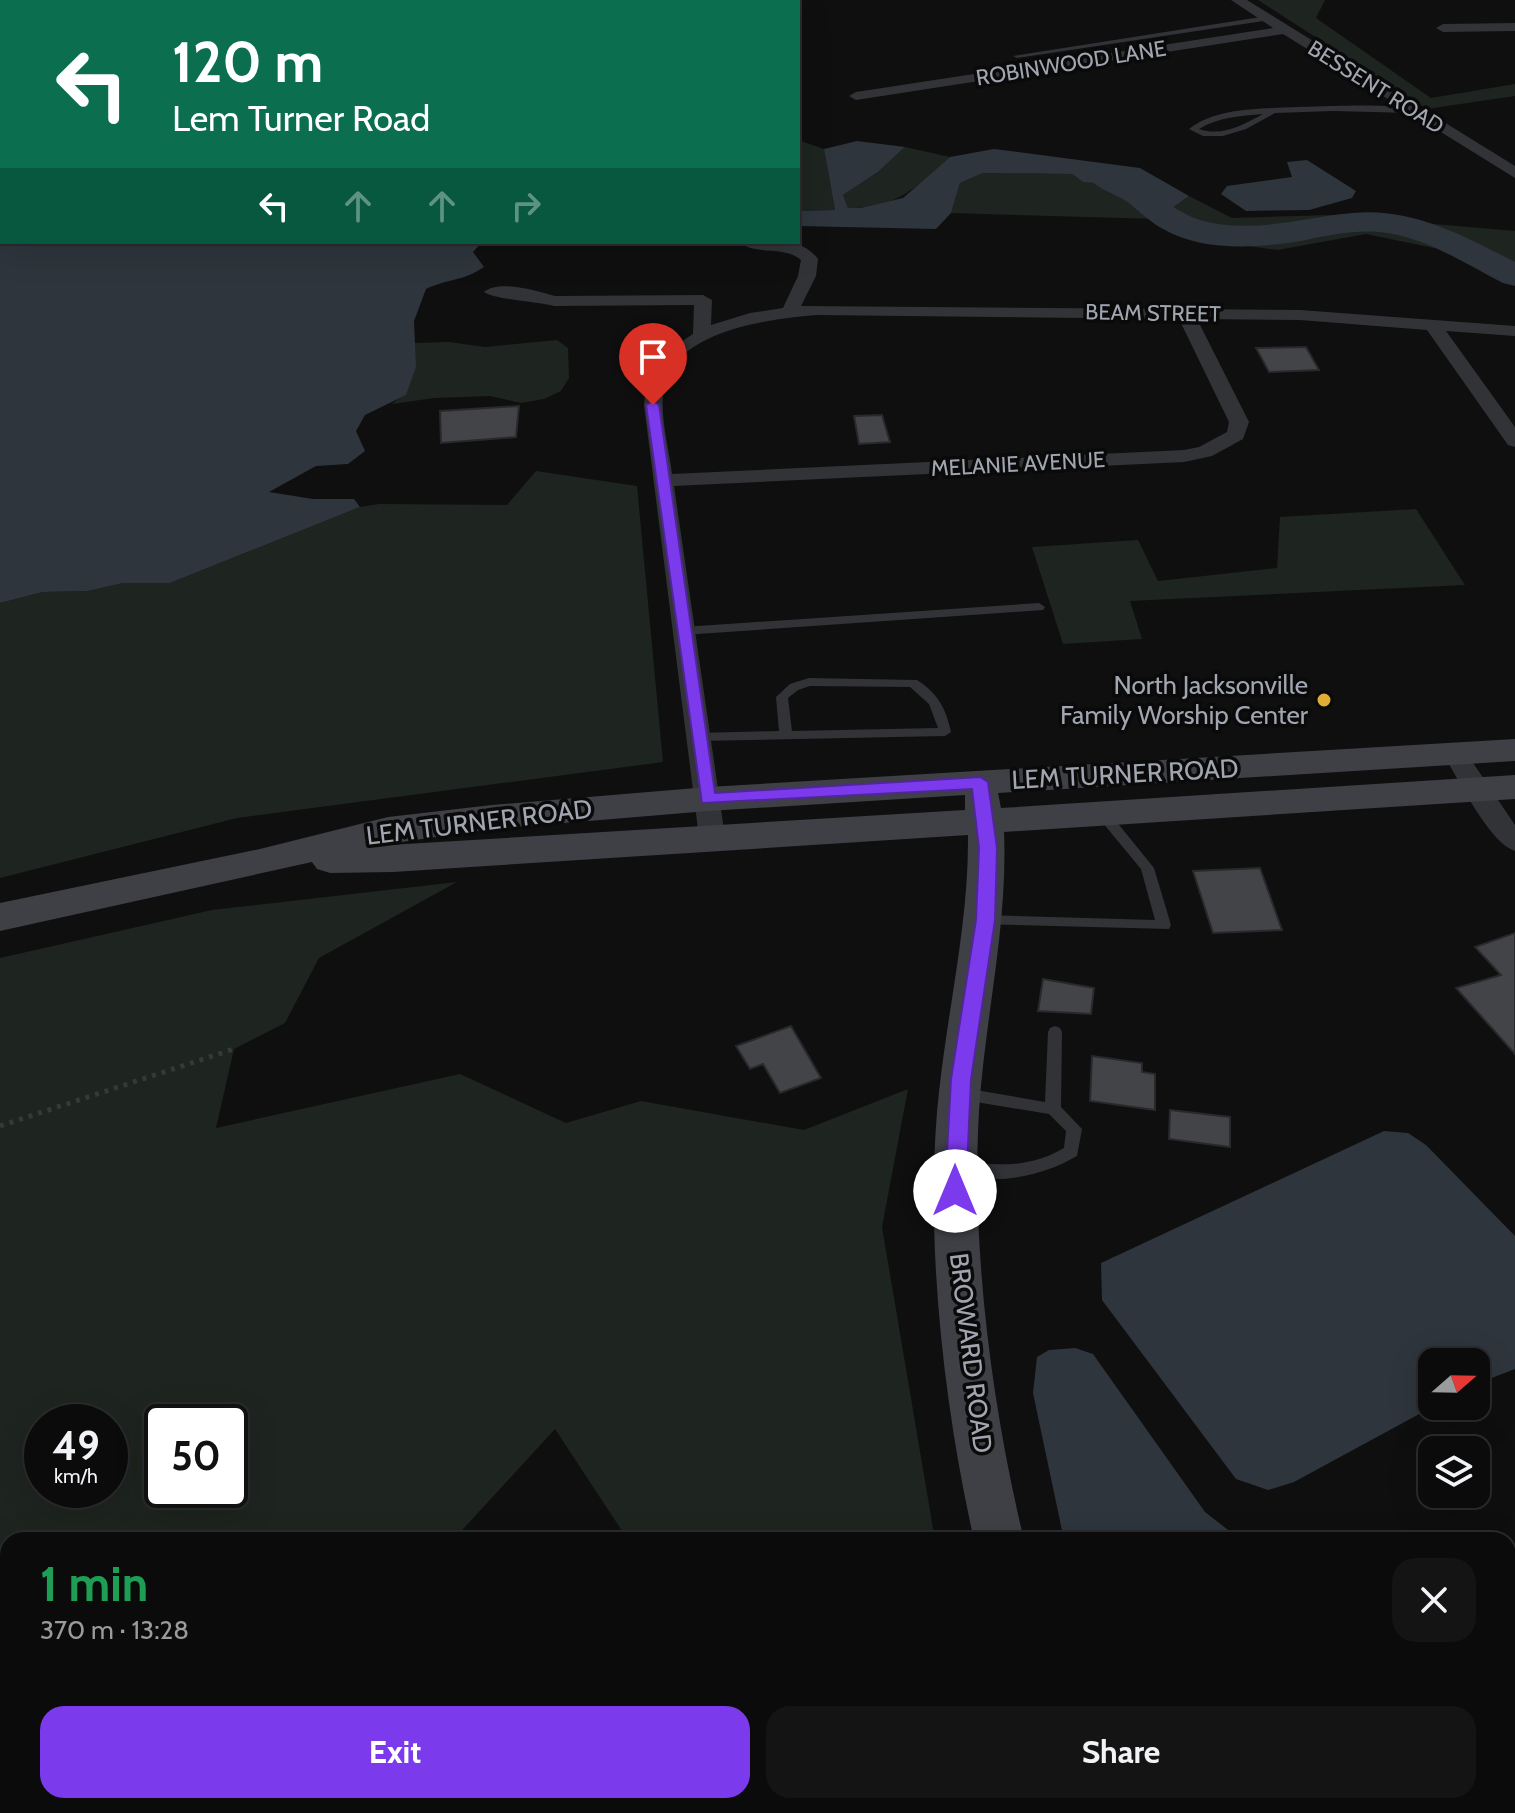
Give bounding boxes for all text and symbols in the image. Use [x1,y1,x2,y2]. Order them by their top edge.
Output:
text: 120 m [172,28,323,96]
icon: left [40,32,144,136]
street label: ROBINWOOD LANE [974,35,1168,91]
street label: BESSENT ROAD [1303,35,1449,139]
text: Lem Turner Road [172,96,430,140]
icon: left [252,184,296,228]
icon: ahead [336,184,380,228]
icon: ahead [420,184,464,228]
icon: right [504,184,548,228]
street label: BEAM STREET [1085,298,1221,328]
pin [619,323,687,405]
icon: arrive [631,335,675,379]
street label: MELANIE AVENUE [930,446,1106,482]
place label: North Jacksonville Family Worship Center [1060,669,1309,731]
marker: North Jacksonville Family Worship Center [1315,691,1333,709]
street label: LEM TURNER ROAD [1011,752,1239,796]
street label: LEM TURNER ROAD [364,792,594,852]
position arrow [913,1149,997,1233]
street label: BROWARD ROAD [943,1251,999,1455]
north arrow [1418,1348,1490,1420]
map controls [1418,1348,1490,1508]
speed limit sign: 50 [144,1404,248,1508]
text: 49 [52,1421,100,1470]
button: layers [1418,1436,1490,1508]
text: km/h [54,1464,98,1488]
text: 1 min [40,1555,148,1613]
button: close [1392,1558,1476,1642]
text: 370 m · 13:28 [40,1614,189,1646]
button: Exit [40,1706,750,1798]
button: Share [766,1706,1476,1798]

